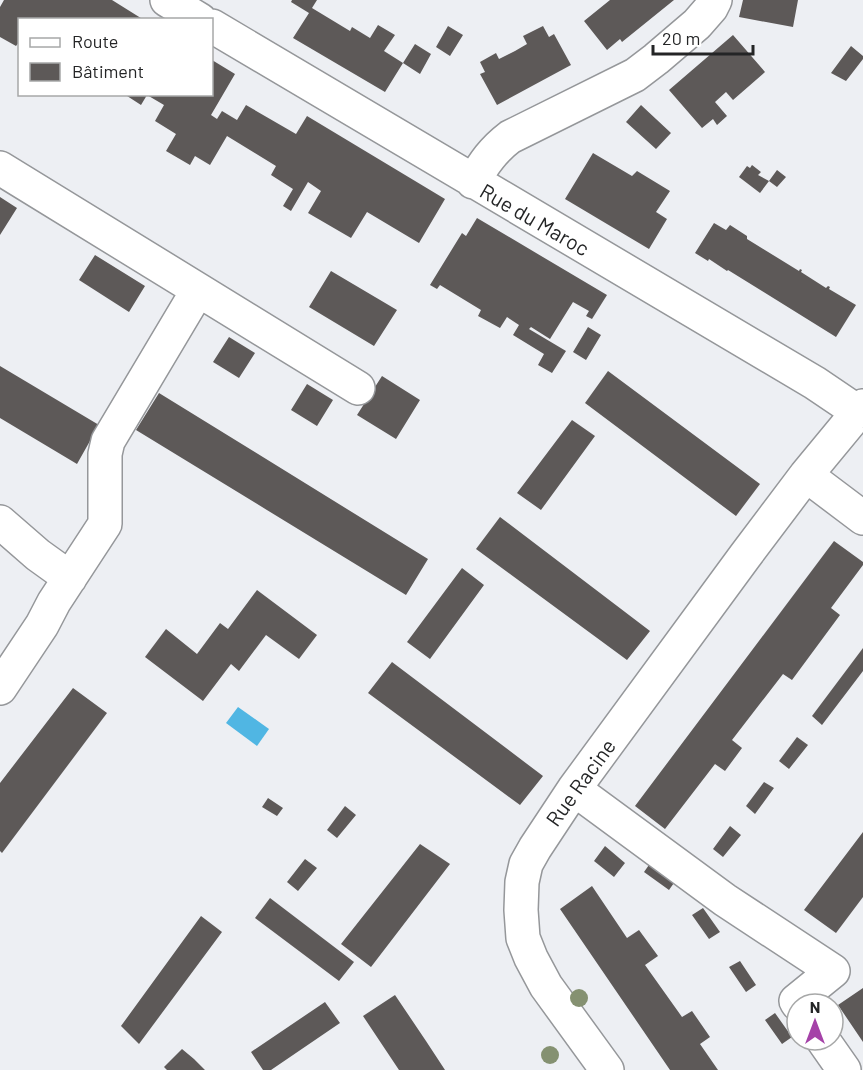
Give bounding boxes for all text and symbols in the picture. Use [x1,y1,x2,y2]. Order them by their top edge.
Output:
legend [18,18,213,96]
scale bar [653,18,754,56]
text: 20 m [662,27,700,49]
text: Route [72,30,118,52]
text: Bâtiment [72,60,144,82]
street label: Rue du Maroc [476,178,594,260]
street label: Rue Racine [540,734,620,830]
north arrow [785,992,845,1052]
text: N [810,997,820,1016]

